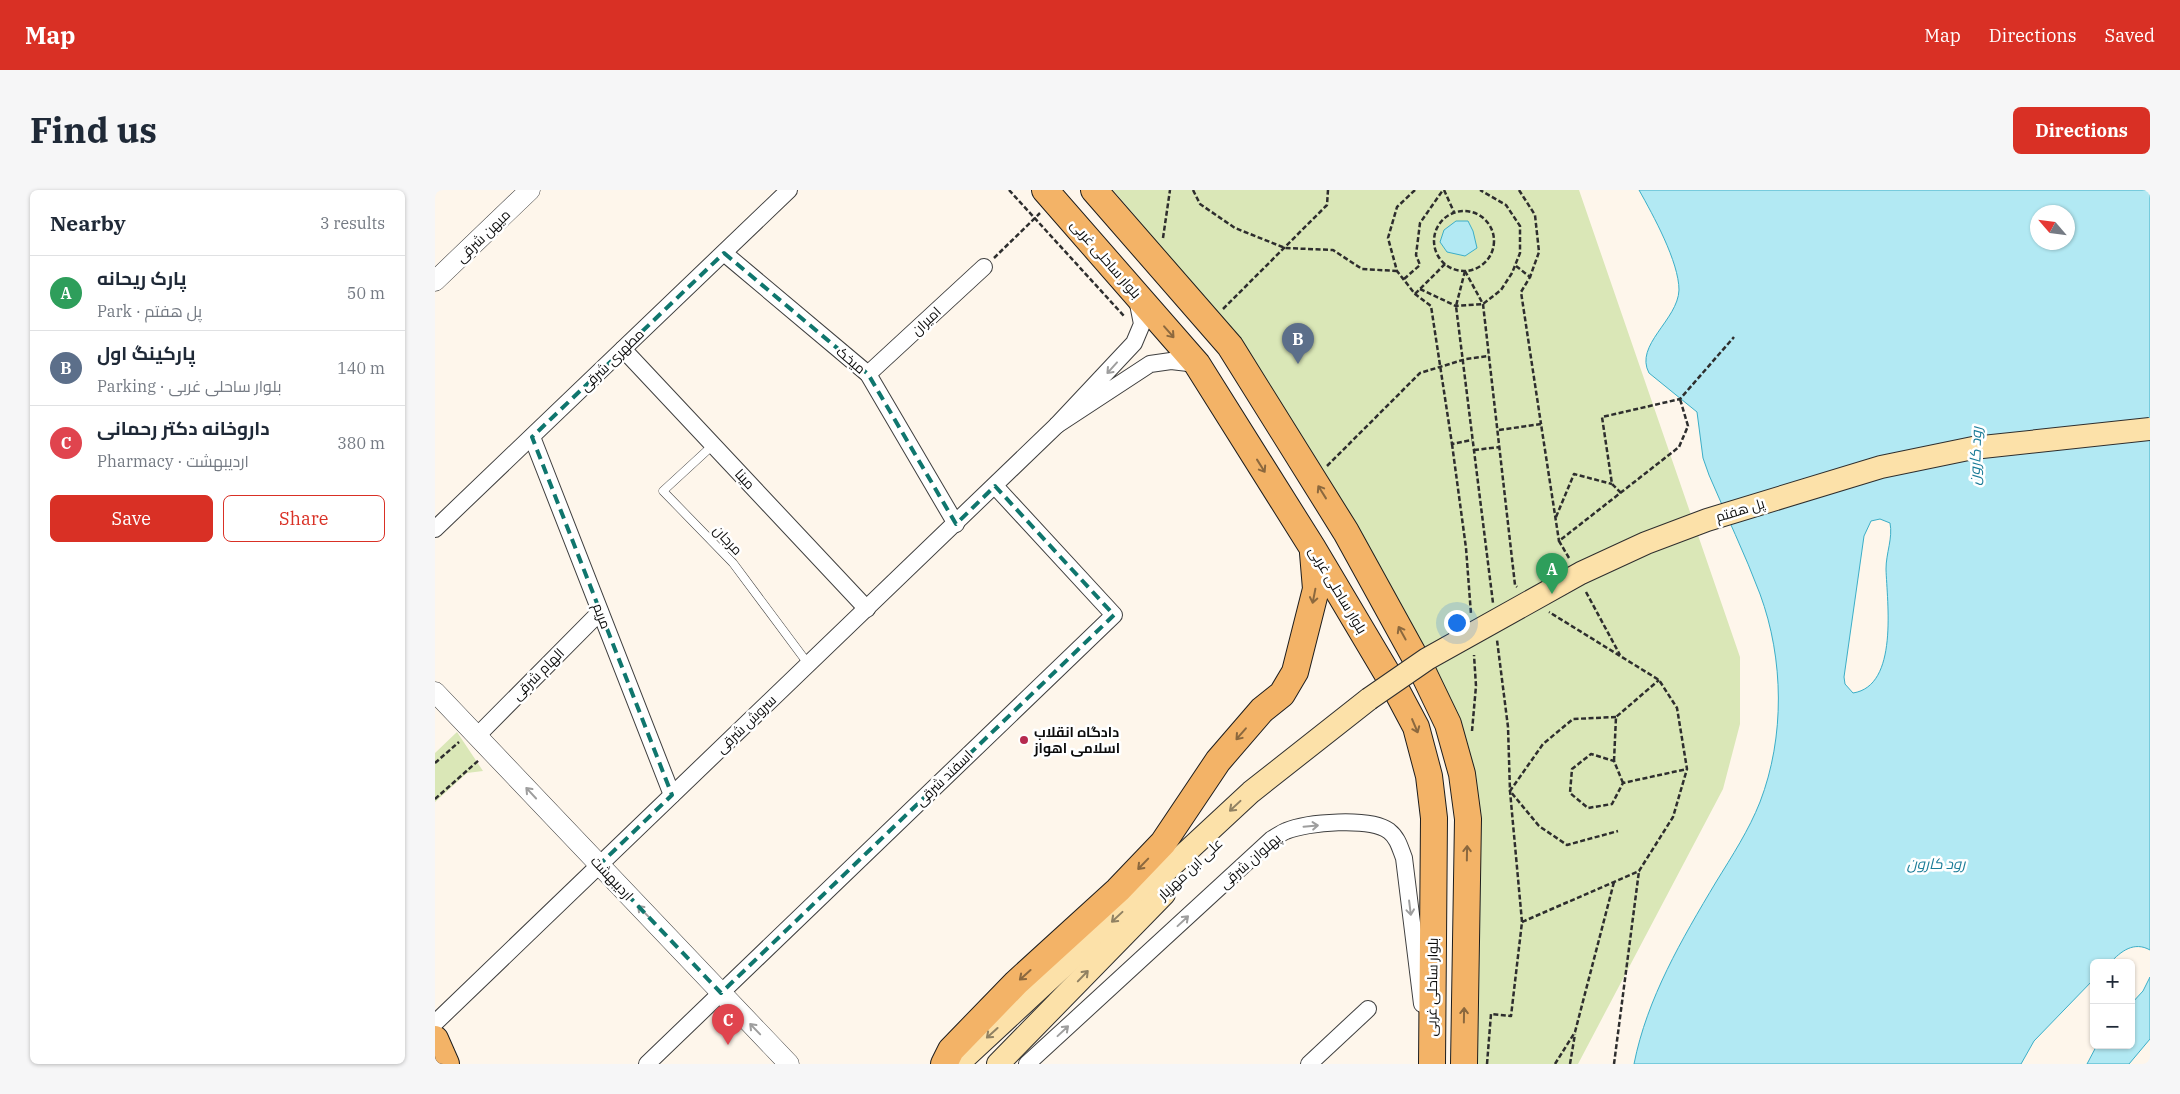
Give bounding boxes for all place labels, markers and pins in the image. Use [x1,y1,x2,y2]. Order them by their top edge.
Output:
pin: B [1282,323,1314,364]
pin: A [1536,553,1568,594]
place label: دادگاه انقلاب اسلامی اهواز [1033,723,1120,757]
marker: دادگاه انقلاب اسلامی اهواز [1018,734,1030,746]
pin: C [712,1004,744,1045]

